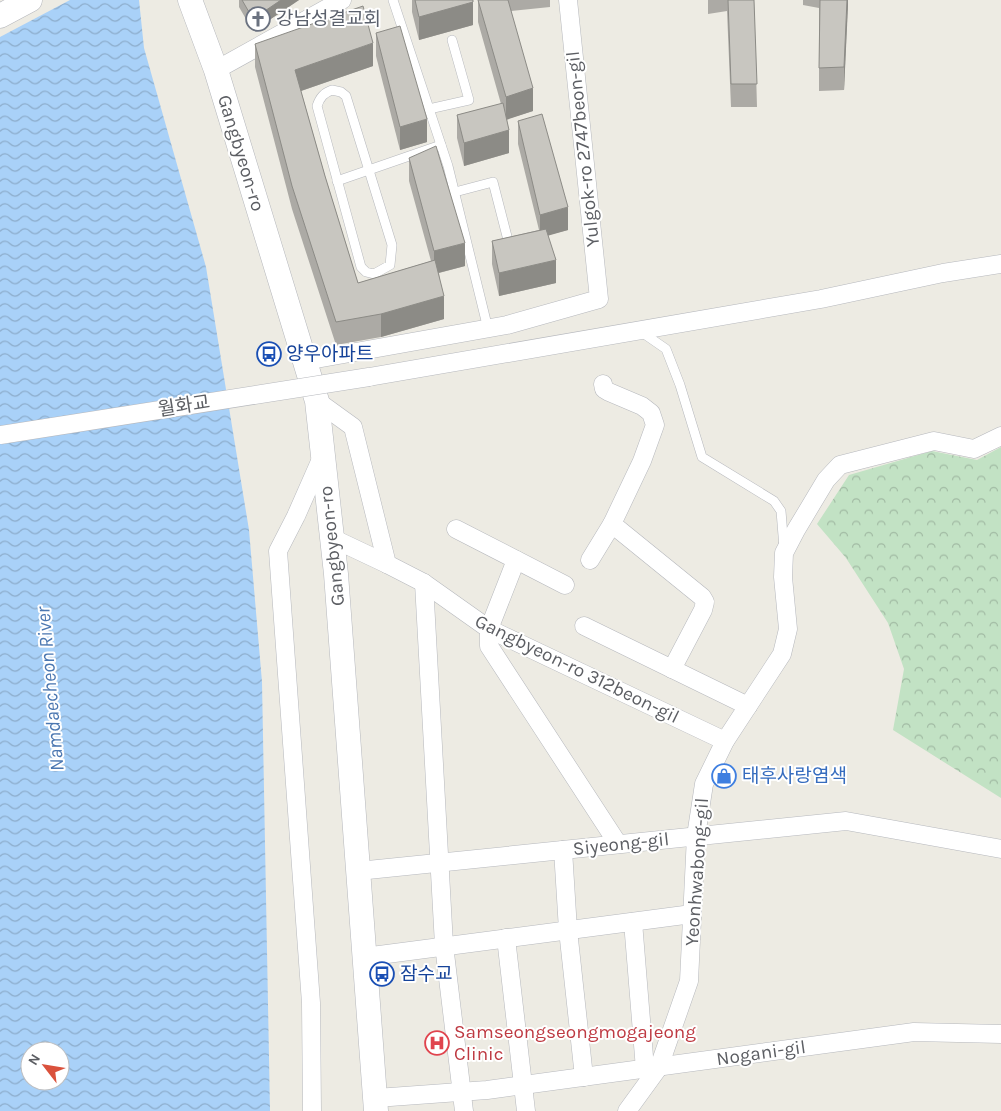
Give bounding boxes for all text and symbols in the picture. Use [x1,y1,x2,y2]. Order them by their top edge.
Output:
church icon: 강남성결교회 [245,6,271,32]
place label: 강남성결교회 [276,8,381,30]
street label: Yulgok-ro 2747beon-gil [562,50,604,248]
street label: Gangbyeon-ro [213,92,269,214]
bus stop icon: 양우아파트 [256,341,282,367]
place label: 양우아파트 [286,343,373,365]
street label: 월화교 [156,391,212,421]
street label: Gangbyeon-ro [315,485,349,607]
water label: Namdaecheon River [31,605,69,772]
street label: Gangbyeon-ro 312beon-gil [471,610,683,728]
shop icon: 태후사랑염색 [711,763,737,789]
place label: 태후사랑염색 [742,765,847,787]
street label: Yeonhwabong-gil [681,797,713,947]
street label: Siyeong-gil [572,828,670,860]
bus stop icon: 잠수교 [369,961,395,987]
place label: 잠수교 [400,963,452,985]
place label: Samseongseongmogajeong Clinic [454,1021,696,1065]
hospital icon: Samseongseongmogajeong Clinic [424,1030,450,1056]
street label: Nogani-gil [715,1036,807,1070]
north arrow [20,1041,70,1091]
text: N [24,1051,44,1068]

